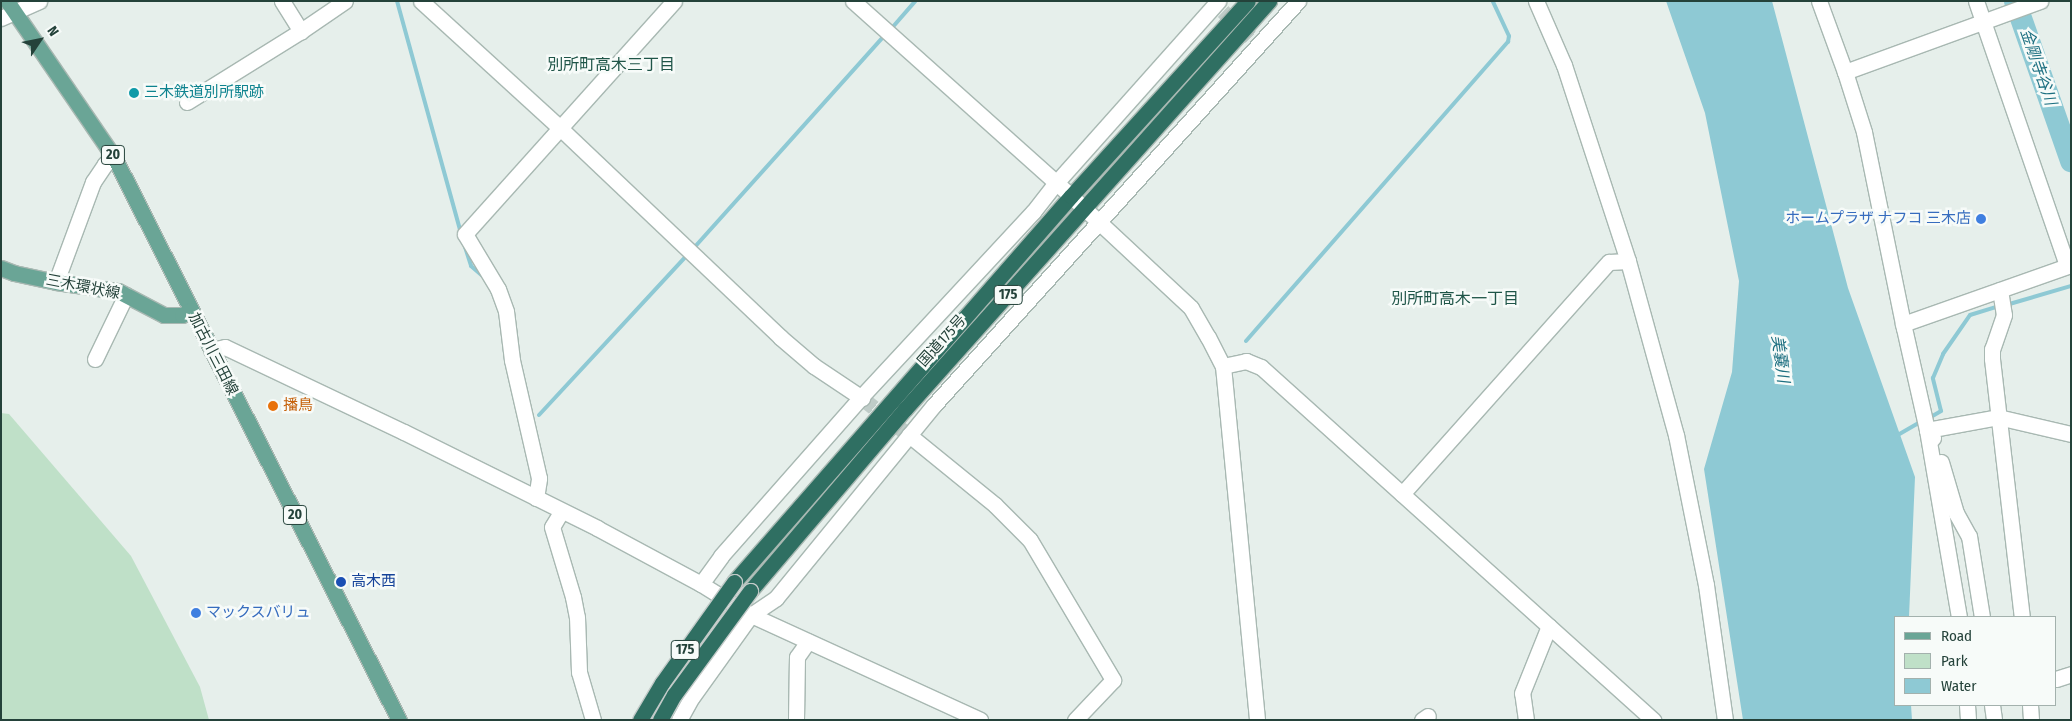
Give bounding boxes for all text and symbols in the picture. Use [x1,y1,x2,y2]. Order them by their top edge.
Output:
north arrow [15,15,65,65]
text: N [43,23,62,40]
water label: 金剛寺谷川 [2016,26,2060,108]
district label: 別所町高木三丁目 [547,55,675,75]
place label: 三木鉄道別所駅跡 [144,84,264,102]
marker: 三木鉄道別所駅跡 [128,87,140,99]
road number: 20 [100,144,126,166]
place label: ホームプラザ ナフコ 三木店 [1784,210,1971,228]
marker: ホームプラザ ナフコ 三木店 [1975,213,1987,225]
street label: 三木環状線 [44,271,122,303]
road number: 175 [993,284,1023,306]
district label: 別所町高木一丁目 [1391,289,1519,309]
street label: 加古川三田線 [185,310,241,398]
street label: 国道175号 [914,311,970,371]
water label: 美嚢川 [1767,334,1793,384]
place label: 播鳥 [283,397,313,415]
marker: 播鳥 [267,400,279,412]
road number: 20 [282,504,308,526]
place label: 高木西 [351,573,396,591]
marker: 高木西 [335,576,347,588]
place label: マックスバリュ [206,604,311,622]
marker: マックスバリュ [190,607,202,619]
legend [1894,616,2057,706]
text: Road [1941,627,1972,645]
road number: 175 [670,638,700,662]
text: Park [1941,652,1968,670]
text: Water [1941,677,1976,695]

